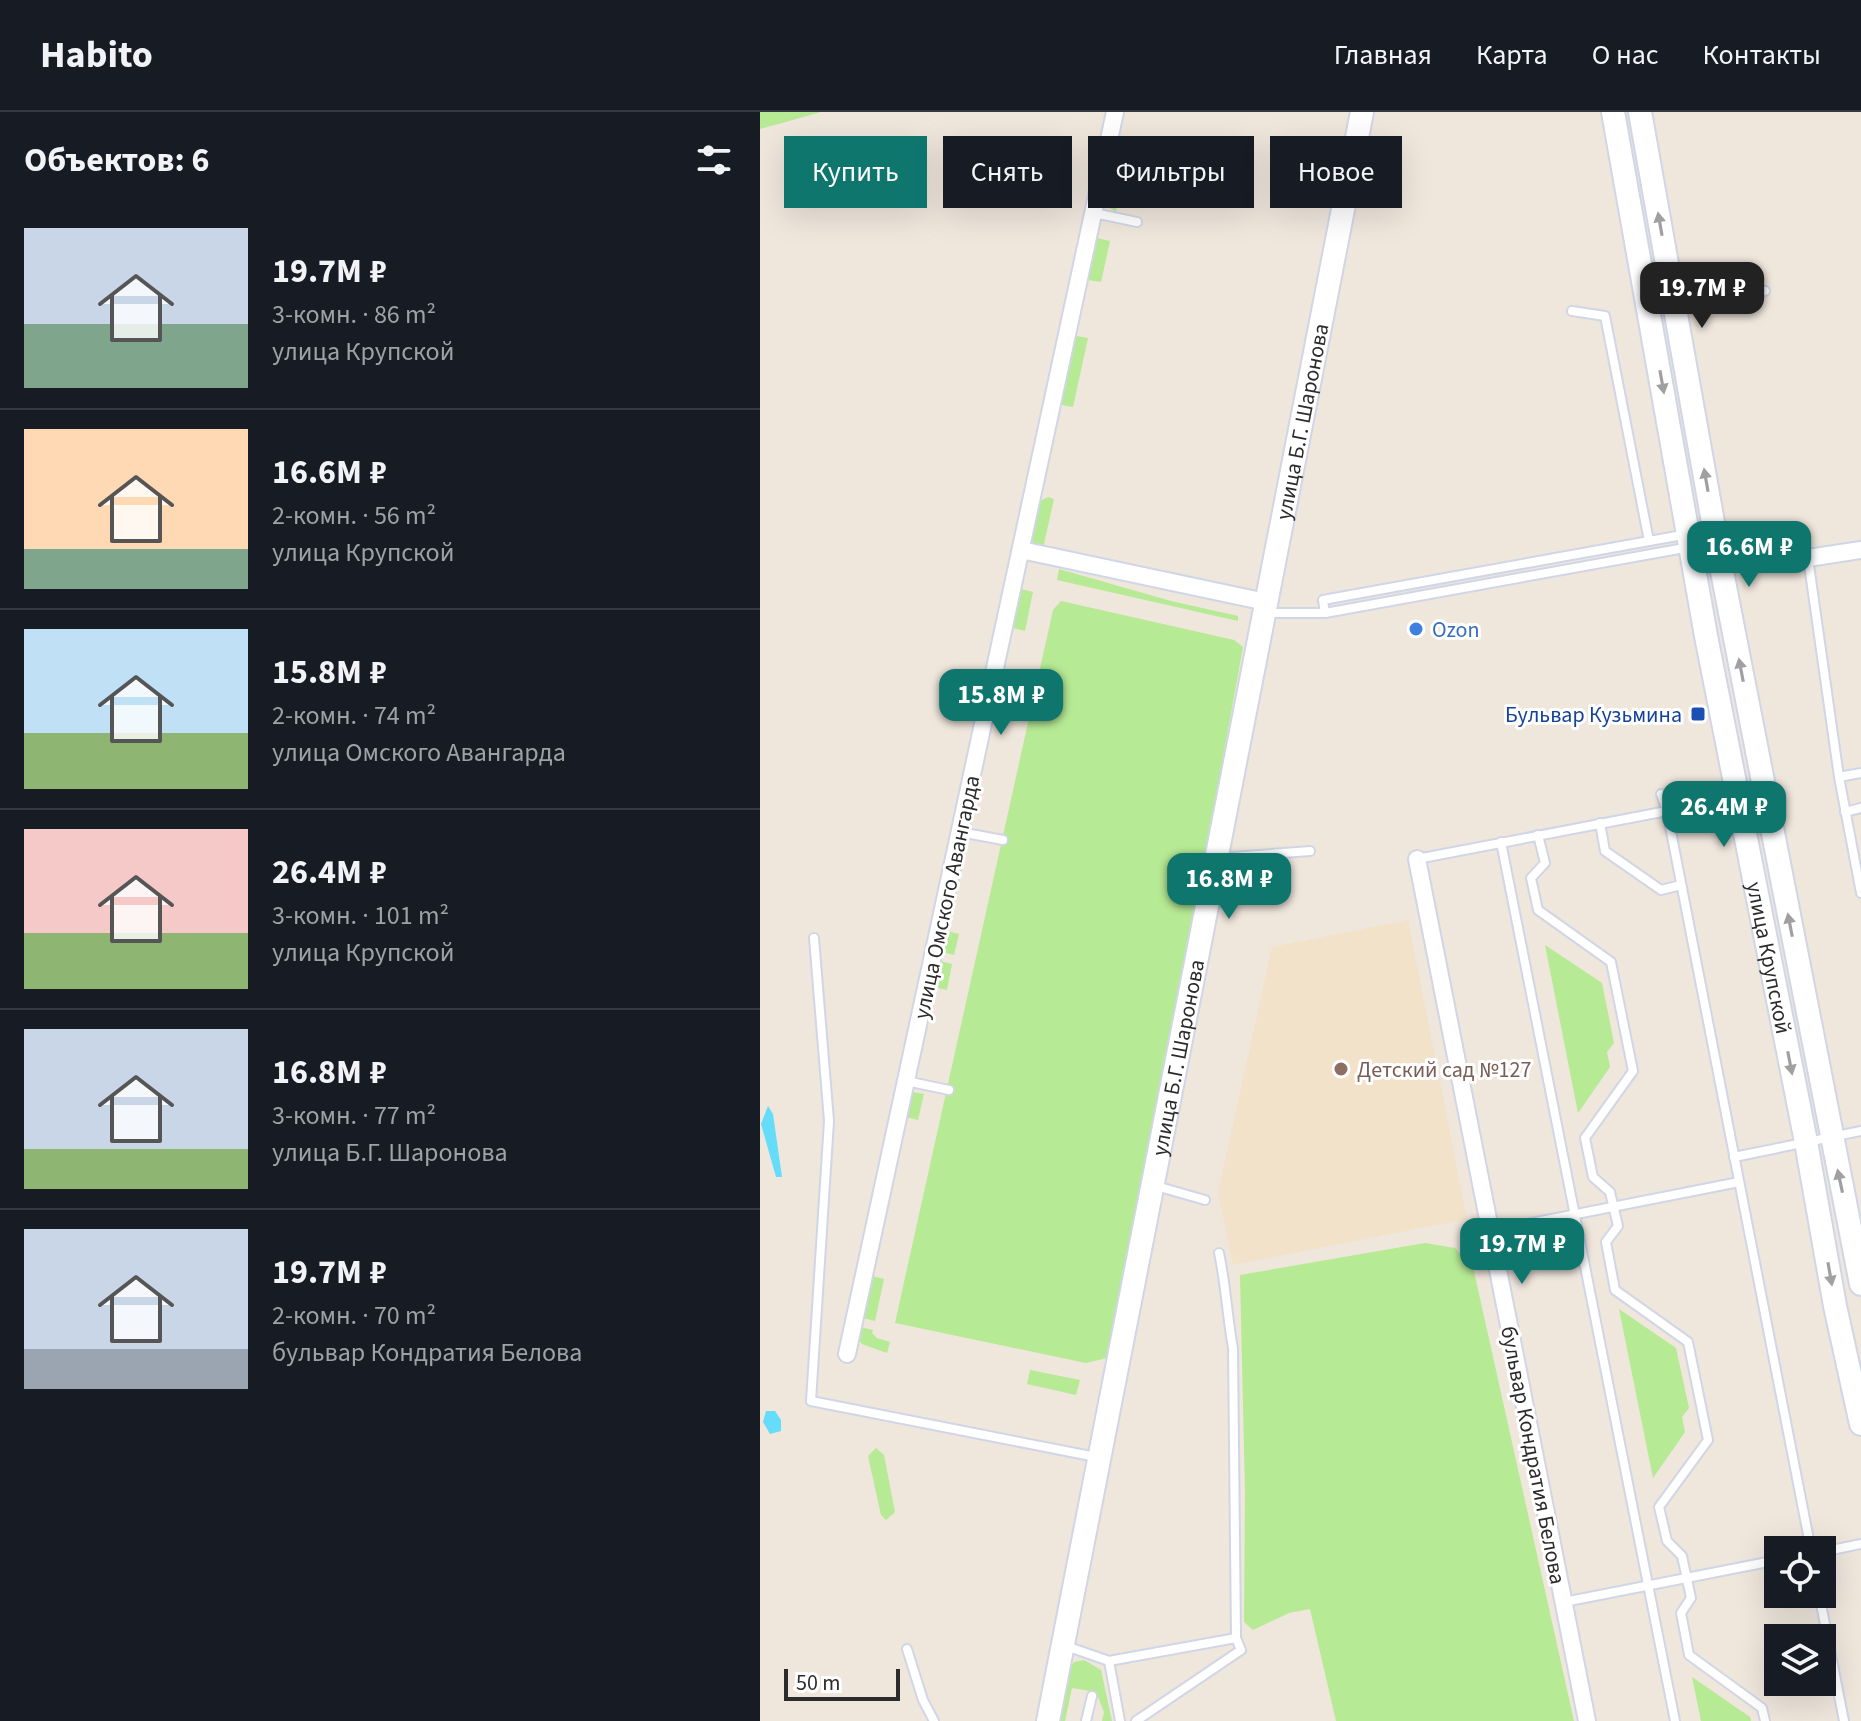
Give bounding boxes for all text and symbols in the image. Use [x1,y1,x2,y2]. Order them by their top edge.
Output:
text: Habito [40,28,153,82]
text: Главная [1334,35,1432,75]
text: Карта [1476,35,1548,75]
text: О нас [1592,35,1659,75]
text: Контакты [1703,35,1821,75]
text: Объектов: 6 [24,136,209,185]
chip: Купить [784,136,927,208]
chip: Снять [943,136,1072,208]
chip: Фильтры [1088,136,1254,208]
chip: Новое [1270,136,1402,208]
icon: filters [692,138,736,182]
one-way arrow [1653,211,1666,236]
text: 19.7M ₽ [272,247,387,296]
icon: home [88,260,184,356]
pin: 19.7M ₽ [1628,262,1776,330]
text: 19.7M ₽ [1658,269,1746,306]
text: 3-комн. · 86 m² [272,296,436,333]
street label: улица Б.Г. Шаронова [1268,321,1337,523]
text: улица Крупской [272,333,454,370]
one-way arrow [1656,369,1668,394]
text: 16.6M ₽ [272,448,387,497]
icon: home [88,461,184,557]
one-way arrow [1699,467,1711,492]
text: 2-комн. · 56 m² [272,497,436,534]
pin: 16.6M ₽ [1675,521,1823,589]
text: 16.6M ₽ [1705,528,1793,565]
text: улица Крупской [272,534,454,571]
place label: Ozon [1432,614,1480,646]
marker: Ozon [1407,620,1425,638]
text: 15.8M ₽ [272,648,387,697]
one-way arrow [1734,657,1747,682]
icon: home [88,661,184,757]
pin: 15.8M ₽ [927,669,1075,737]
text: 15.8M ₽ [957,676,1045,713]
text: 2-комн. · 74 m² [272,697,436,734]
place label: Бульвар Кузьмина [1505,699,1682,731]
marker: Бульвар Кузьмина [1689,705,1707,723]
text: улица Омского Авангарда [272,734,566,771]
street label: улица Омского Авангарда [905,772,988,1022]
pin: 26.4M ₽ [1650,781,1798,849]
text: 26.4M ₽ [1680,788,1768,825]
text: 26.4M ₽ [272,848,387,897]
pin: 16.8M ₽ [1155,853,1303,921]
text: 16.8M ₽ [1185,860,1273,897]
icon: home [88,861,184,957]
street label: улица Крупской [1738,879,1799,1037]
text: 3-комн. · 101 m² [272,897,449,934]
one-way arrow [1783,913,1796,938]
text: улица Крупской [272,934,454,971]
street label: улица Б.Г. Шаронова [1144,957,1213,1159]
text: 16.8M ₽ [272,1048,387,1097]
one-way arrow [1784,1051,1797,1076]
place label: Детский сад №127 [1357,1054,1531,1086]
marker: Детский сад №127 [1332,1060,1350,1078]
icon: home [88,1061,184,1157]
text: 3-комн. · 77 m² [272,1097,436,1134]
text: улица Б.Г. Шаронова [272,1134,508,1171]
one-way arrow [1833,1168,1845,1193]
pin: 19.7M ₽ [1448,1218,1596,1286]
text: 19.7M ₽ [1478,1225,1566,1262]
text: 19.7M ₽ [272,1248,387,1297]
icon: home [88,1261,184,1357]
one-way arrow [1824,1262,1836,1287]
text: 2-комн. · 70 m² [272,1297,436,1334]
street label: бульвар Кондратия Белова [1492,1323,1574,1587]
text: бульвар Кондратия Белова [272,1334,582,1371]
map controls [1764,1536,1836,1696]
button: locate [1764,1536,1836,1608]
button: layers [1764,1624,1836,1696]
scale bar [784,1665,900,1701]
text: 50 m [796,1667,841,1699]

